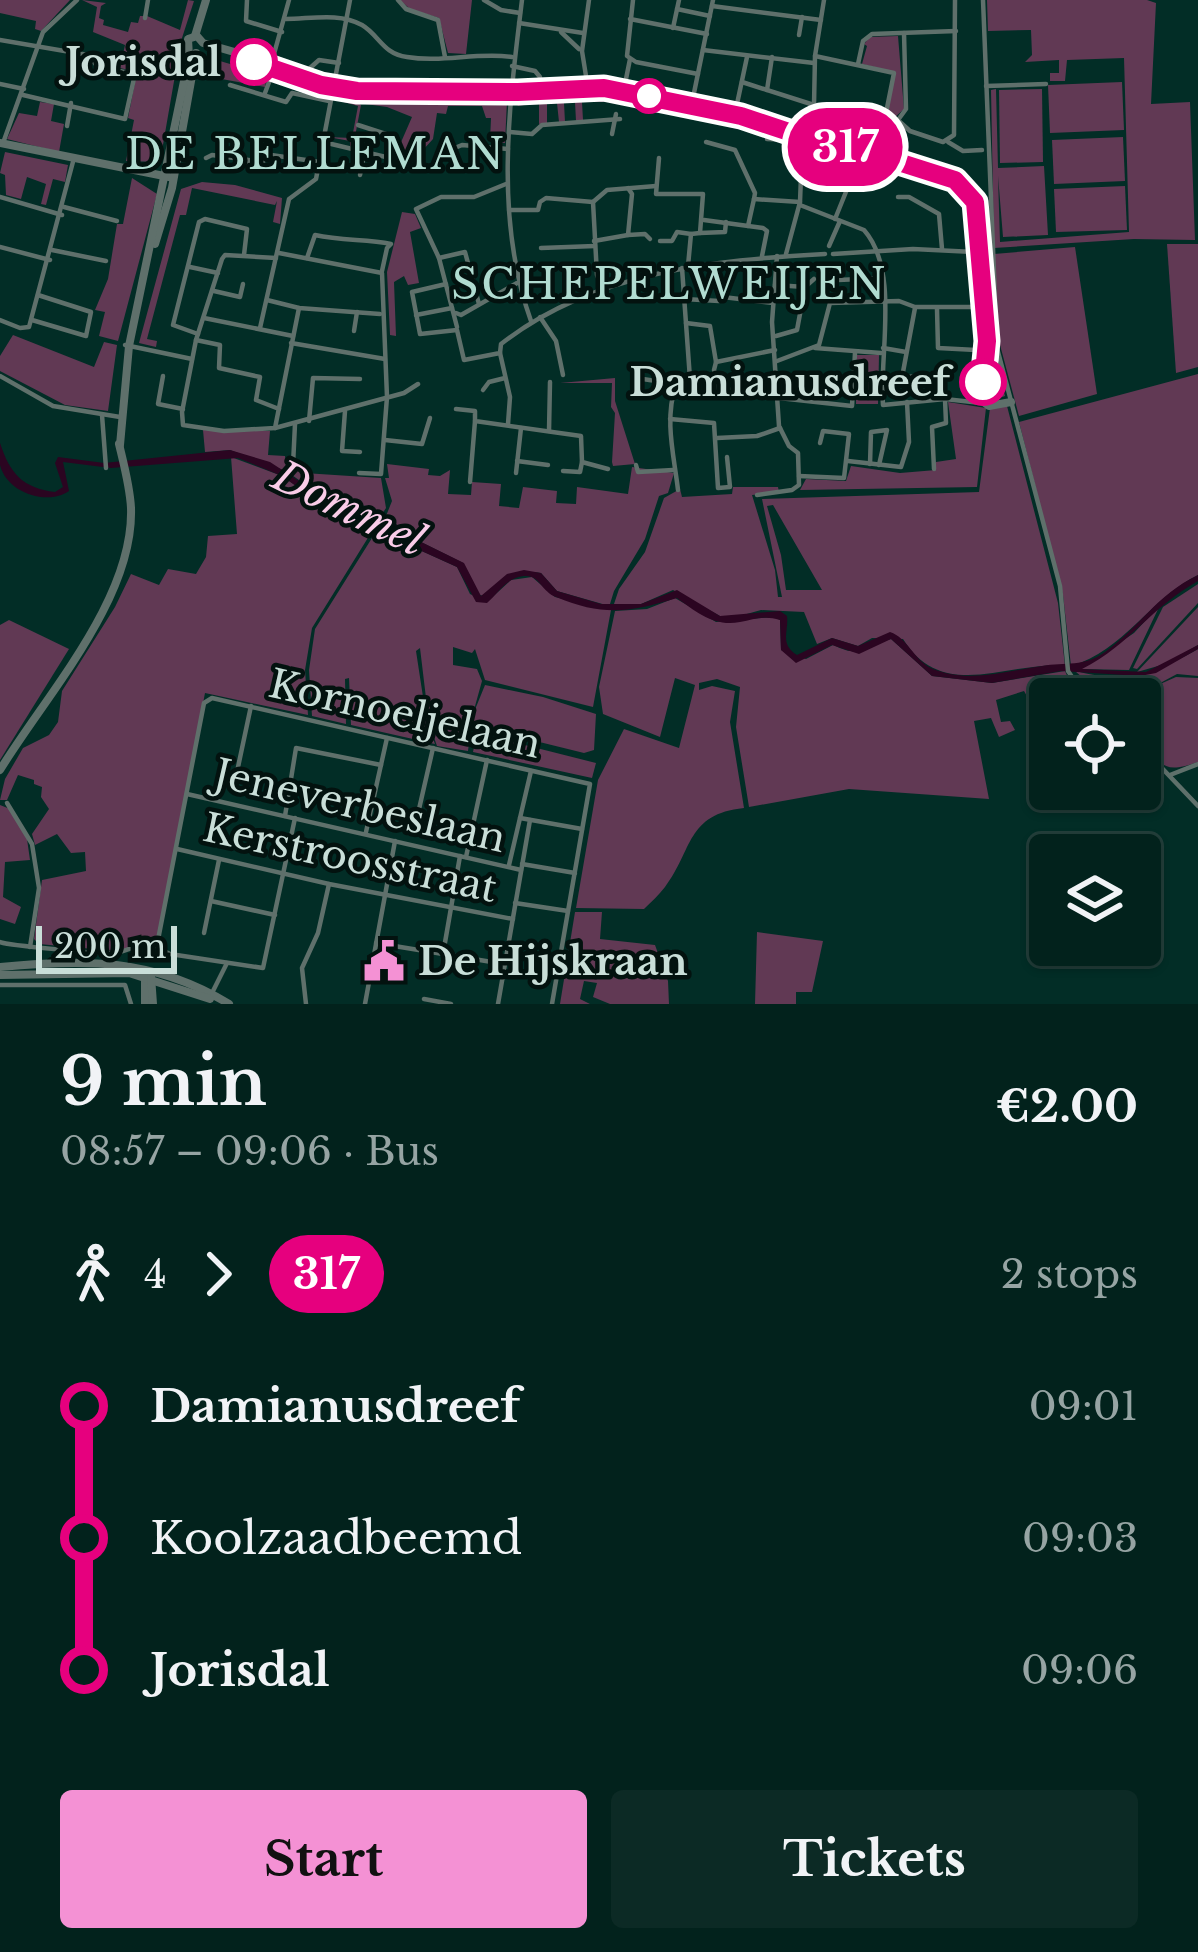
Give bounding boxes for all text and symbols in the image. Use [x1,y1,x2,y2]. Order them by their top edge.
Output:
place label: Jorisdal [58,38,221,87]
marker: Jorisdal [232,40,276,84]
unlabelled marker [633,80,665,112]
line badge: 317 [776,108,914,186]
text: 317 [812,121,878,173]
district label: DE BELLEMAN [125,128,507,180]
district label: SCHEPELWEIJEN [451,258,889,310]
place label: Damianusdreef [629,358,954,407]
marker: Damianusdreef [961,360,1005,404]
water label: Dommel [263,448,434,567]
street label: Kornoeljelaan [264,659,546,769]
map controls [1029,678,1161,966]
button: locate [1029,678,1161,810]
street label: Jeneverbeslaan [205,748,511,863]
street label: Kerstroosstraat [199,803,501,913]
button: layers [1029,834,1161,966]
scale bar [36,920,177,973]
text: 200 m [54,926,166,967]
place label: De Hijskraan [418,937,688,986]
public building icon: De Hijskraan [361,938,407,984]
text: 9 min [60,1041,267,1123]
text: €2.00 [996,1078,1138,1134]
text: 08:57 – 09:06 · Bus [60,1127,439,1176]
icon: walk [60,1241,126,1307]
icon: forward [185,1241,251,1307]
text: 317 [293,1248,360,1300]
text: 4 [144,1250,167,1299]
text: 2 stops [1001,1250,1138,1299]
text: Damianusdreef [150,1378,520,1434]
text: 09:01 [1029,1382,1138,1431]
text: Koolzaadbeemd [150,1510,522,1566]
text: 09:03 [1022,1514,1138,1563]
text: Jorisdal [150,1642,330,1698]
text: 09:06 [1021,1646,1138,1695]
button: Start [60,1790,587,1928]
button: Tickets [611,1790,1138,1928]

